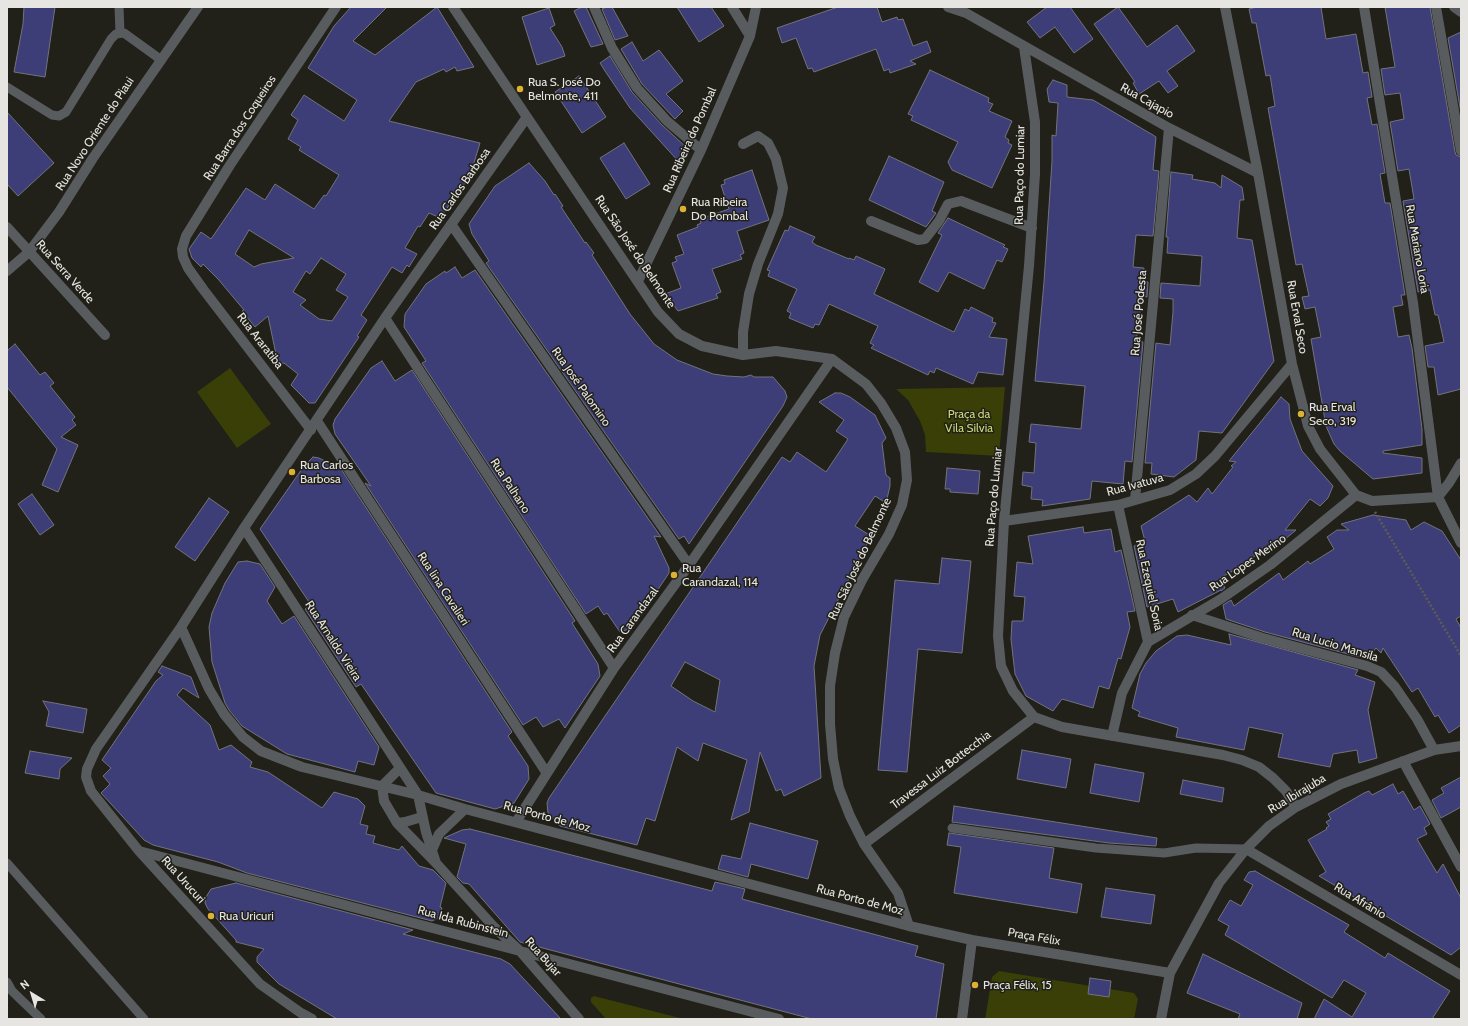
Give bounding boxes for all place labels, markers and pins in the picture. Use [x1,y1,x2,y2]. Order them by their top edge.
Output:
place label: Rua S. José Do Belmonte, 411 [528,75,601,103]
marker: Rua S. José Do Belmonte, 411 [515,84,525,94]
place label: Rua Ribeira Do Pombal [691,195,748,223]
marker: Rua Ribeira Do Pombal [678,204,688,214]
place label: Rua Erval Seco, 319 [1309,400,1357,428]
marker: Rua Erval Seco, 319 [1296,409,1306,419]
place label: Rua Carlos Barbosa [300,458,353,486]
marker: Rua Carlos Barbosa [287,467,297,477]
place label: Rua Carandazal, 114 [682,561,758,589]
marker: Rua Carandazal, 114 [669,570,679,580]
place label: Rua Uricuri [219,909,274,923]
marker: Rua Uricuri [206,911,216,921]
place label: Praça Félix, 15 [983,978,1052,992]
marker: Praça Félix, 15 [970,980,980,990]

